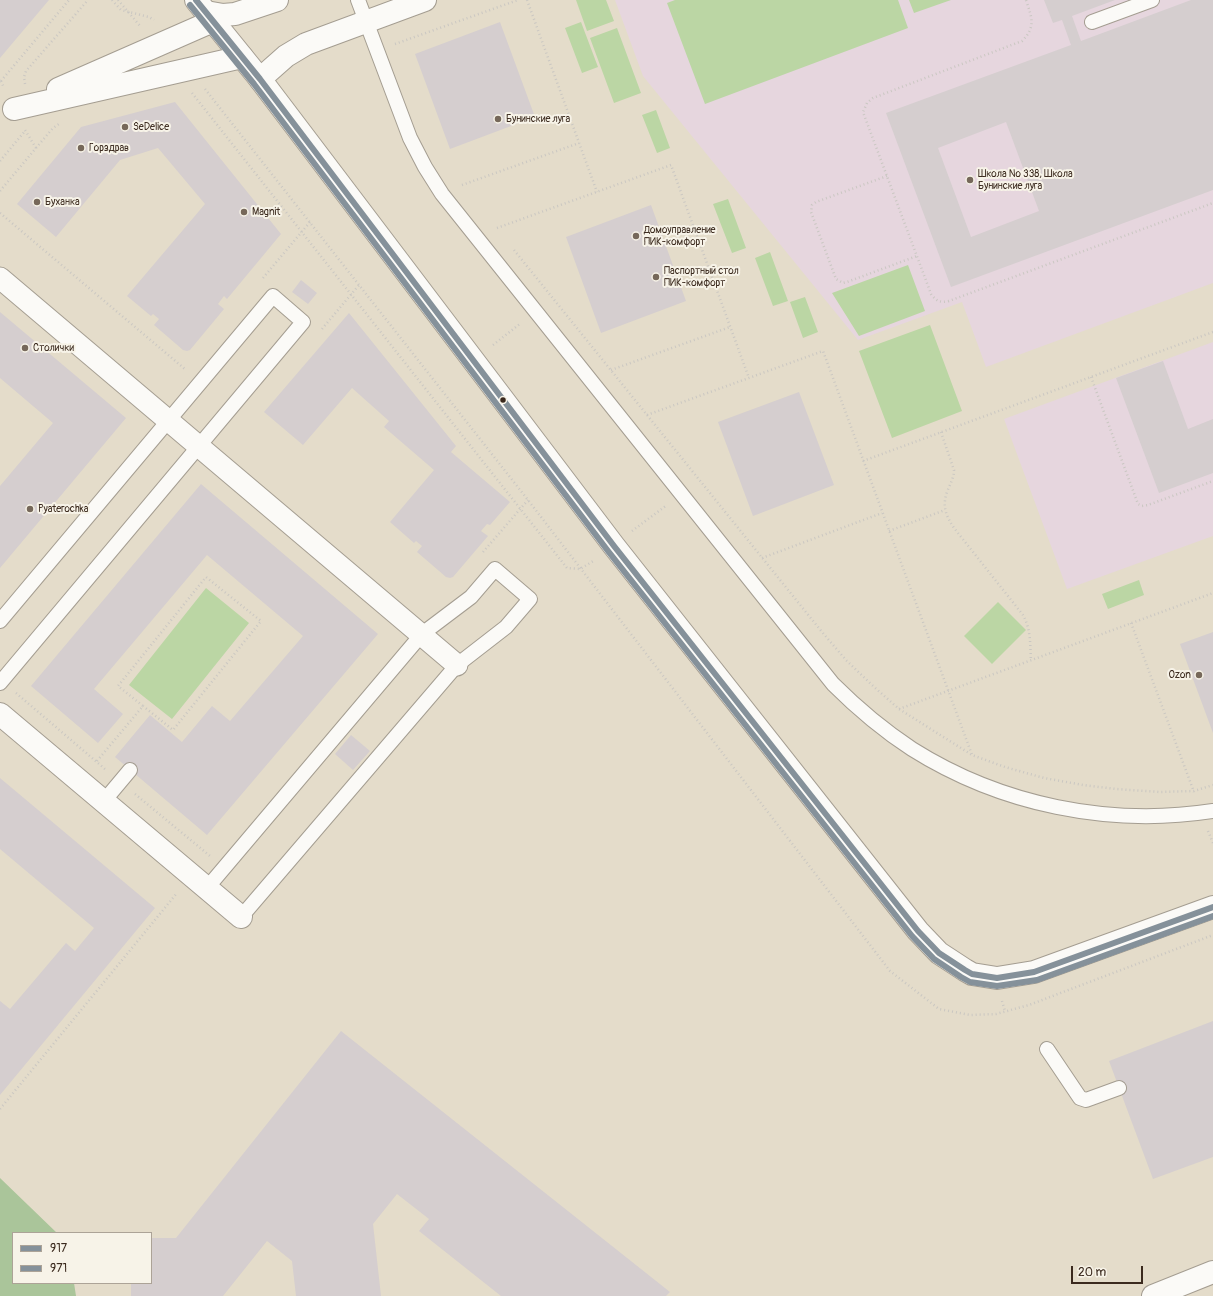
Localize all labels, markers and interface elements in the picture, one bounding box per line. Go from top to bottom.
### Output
place label: Бунинские луга [506,113,570,125]
marker: Бунинские луга [493,114,503,124]
place label: SeDelice [133,121,169,133]
marker: SeDelice [120,122,130,132]
place label: Горздрав [89,142,129,154]
marker: Горздрав [76,143,86,153]
place label: Школа № 338, Школа Бунинские луга [978,168,1073,192]
marker: Школа № 338, Школа Бунинские луга [965,175,975,185]
place label: Буханка [45,196,80,208]
marker: Буханка [32,197,42,207]
place label: Magnit [252,206,280,218]
marker: Magnit [239,207,249,217]
place label: Домоуправление ПИК-комфорт [644,224,716,248]
marker: Домоуправление ПИК-комфорт [631,231,641,241]
place label: Паспортный стол ПИК-комфорт [664,265,739,288]
marker: Паспортный стол ПИК-комфорт [651,272,661,282]
place label: Столички [33,342,74,354]
marker: Столички [20,343,30,353]
unlabelled marker [498,395,508,405]
place label: Pyaterochka [38,503,88,515]
marker: Pyaterochka [25,504,35,514]
place label: Ozon [1169,669,1191,681]
marker: Ozon [1194,670,1204,680]
legend [12,1232,152,1284]
text: 917 [50,1241,67,1256]
scale bar [1073,1258,1145,1284]
text: 971 [50,1261,67,1276]
text: 20 m [1078,1265,1106,1280]

